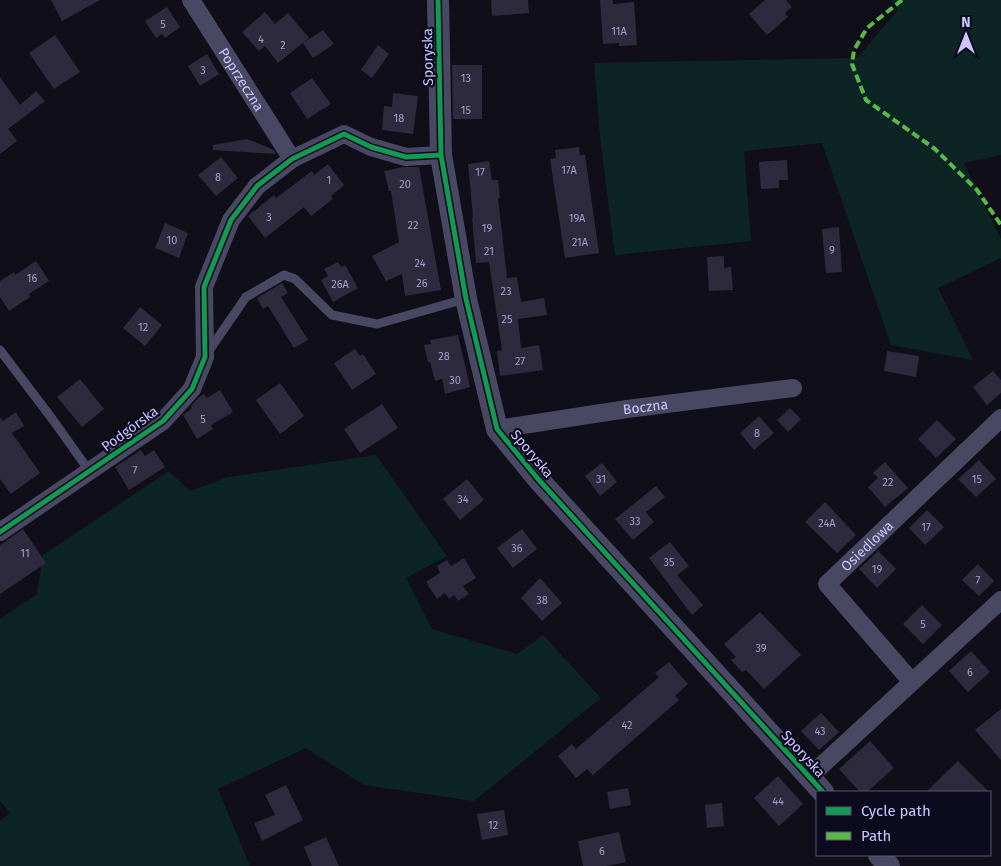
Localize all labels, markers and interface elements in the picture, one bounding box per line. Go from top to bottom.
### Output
north arrow [941,10,991,60]
text: N [961,14,971,31]
house number: 5 [160,18,166,31]
house number: 11A [611,25,628,38]
street label: Sporyska [419,28,437,86]
house number: 4 [258,33,264,46]
house number: 2 [280,39,286,52]
street label: Poprzeczna [215,44,268,114]
house number: 3 [200,64,206,77]
house number: 13 [461,72,471,85]
house number: 15 [461,104,472,117]
house number: 18 [394,112,404,125]
house number: 17A [561,164,578,177]
house number: 17 [475,166,485,179]
house number: 8 [215,171,221,184]
house number: 1 [327,174,331,187]
house number: 20 [399,178,411,191]
house number: 3 [266,211,272,224]
house number: 19A [569,212,586,225]
house number: 22 [408,219,418,232]
house number: 19 [482,222,492,235]
house number: 10 [167,234,177,247]
house number: 21A [572,236,589,249]
house number: 9 [829,244,835,257]
house number: 21 [484,245,494,258]
house number: 24 [415,257,426,270]
house number: 16 [27,272,37,285]
house number: 26 [416,277,428,290]
house number: 26A [331,278,349,291]
house number: 23 [501,285,511,298]
house number: 25 [502,313,513,326]
house number: 12 [138,321,148,334]
house number: 28 [438,350,450,363]
house number: 27 [515,355,525,368]
house number: 30 [449,374,461,387]
street label: Boczna [622,395,669,418]
street label: Podgórska [98,403,162,455]
house number: 5 [200,413,206,426]
street label: Sporyska [507,427,557,481]
house number: 8 [754,427,760,440]
house number: 7 [133,464,138,477]
house number: 31 [596,473,606,486]
house number: 15 [972,473,983,486]
house number: 22 [883,476,893,489]
house number: 34 [457,493,469,506]
house number: 33 [630,515,640,528]
house number: 24A [818,517,836,530]
street label: Osiedlowa [837,517,897,575]
house number: 17 [921,521,931,534]
house number: 36 [511,542,523,555]
house number: 11 [20,547,30,560]
house number: 35 [664,556,675,569]
house number: 19 [872,563,882,576]
house number: 7 [976,574,981,587]
house number: 38 [536,594,548,607]
house number: 5 [920,618,926,631]
house number: 39 [755,642,767,655]
house number: 6 [967,666,973,679]
house number: 42 [621,719,633,732]
house number: 43 [814,725,826,738]
street label: Sporyska [777,727,829,781]
legend [816,791,991,856]
house number: 44 [772,795,784,808]
text: Cycle path [861,802,931,820]
house number: 12 [488,819,498,832]
text: Path [861,827,891,845]
house number: 6 [599,845,605,858]

